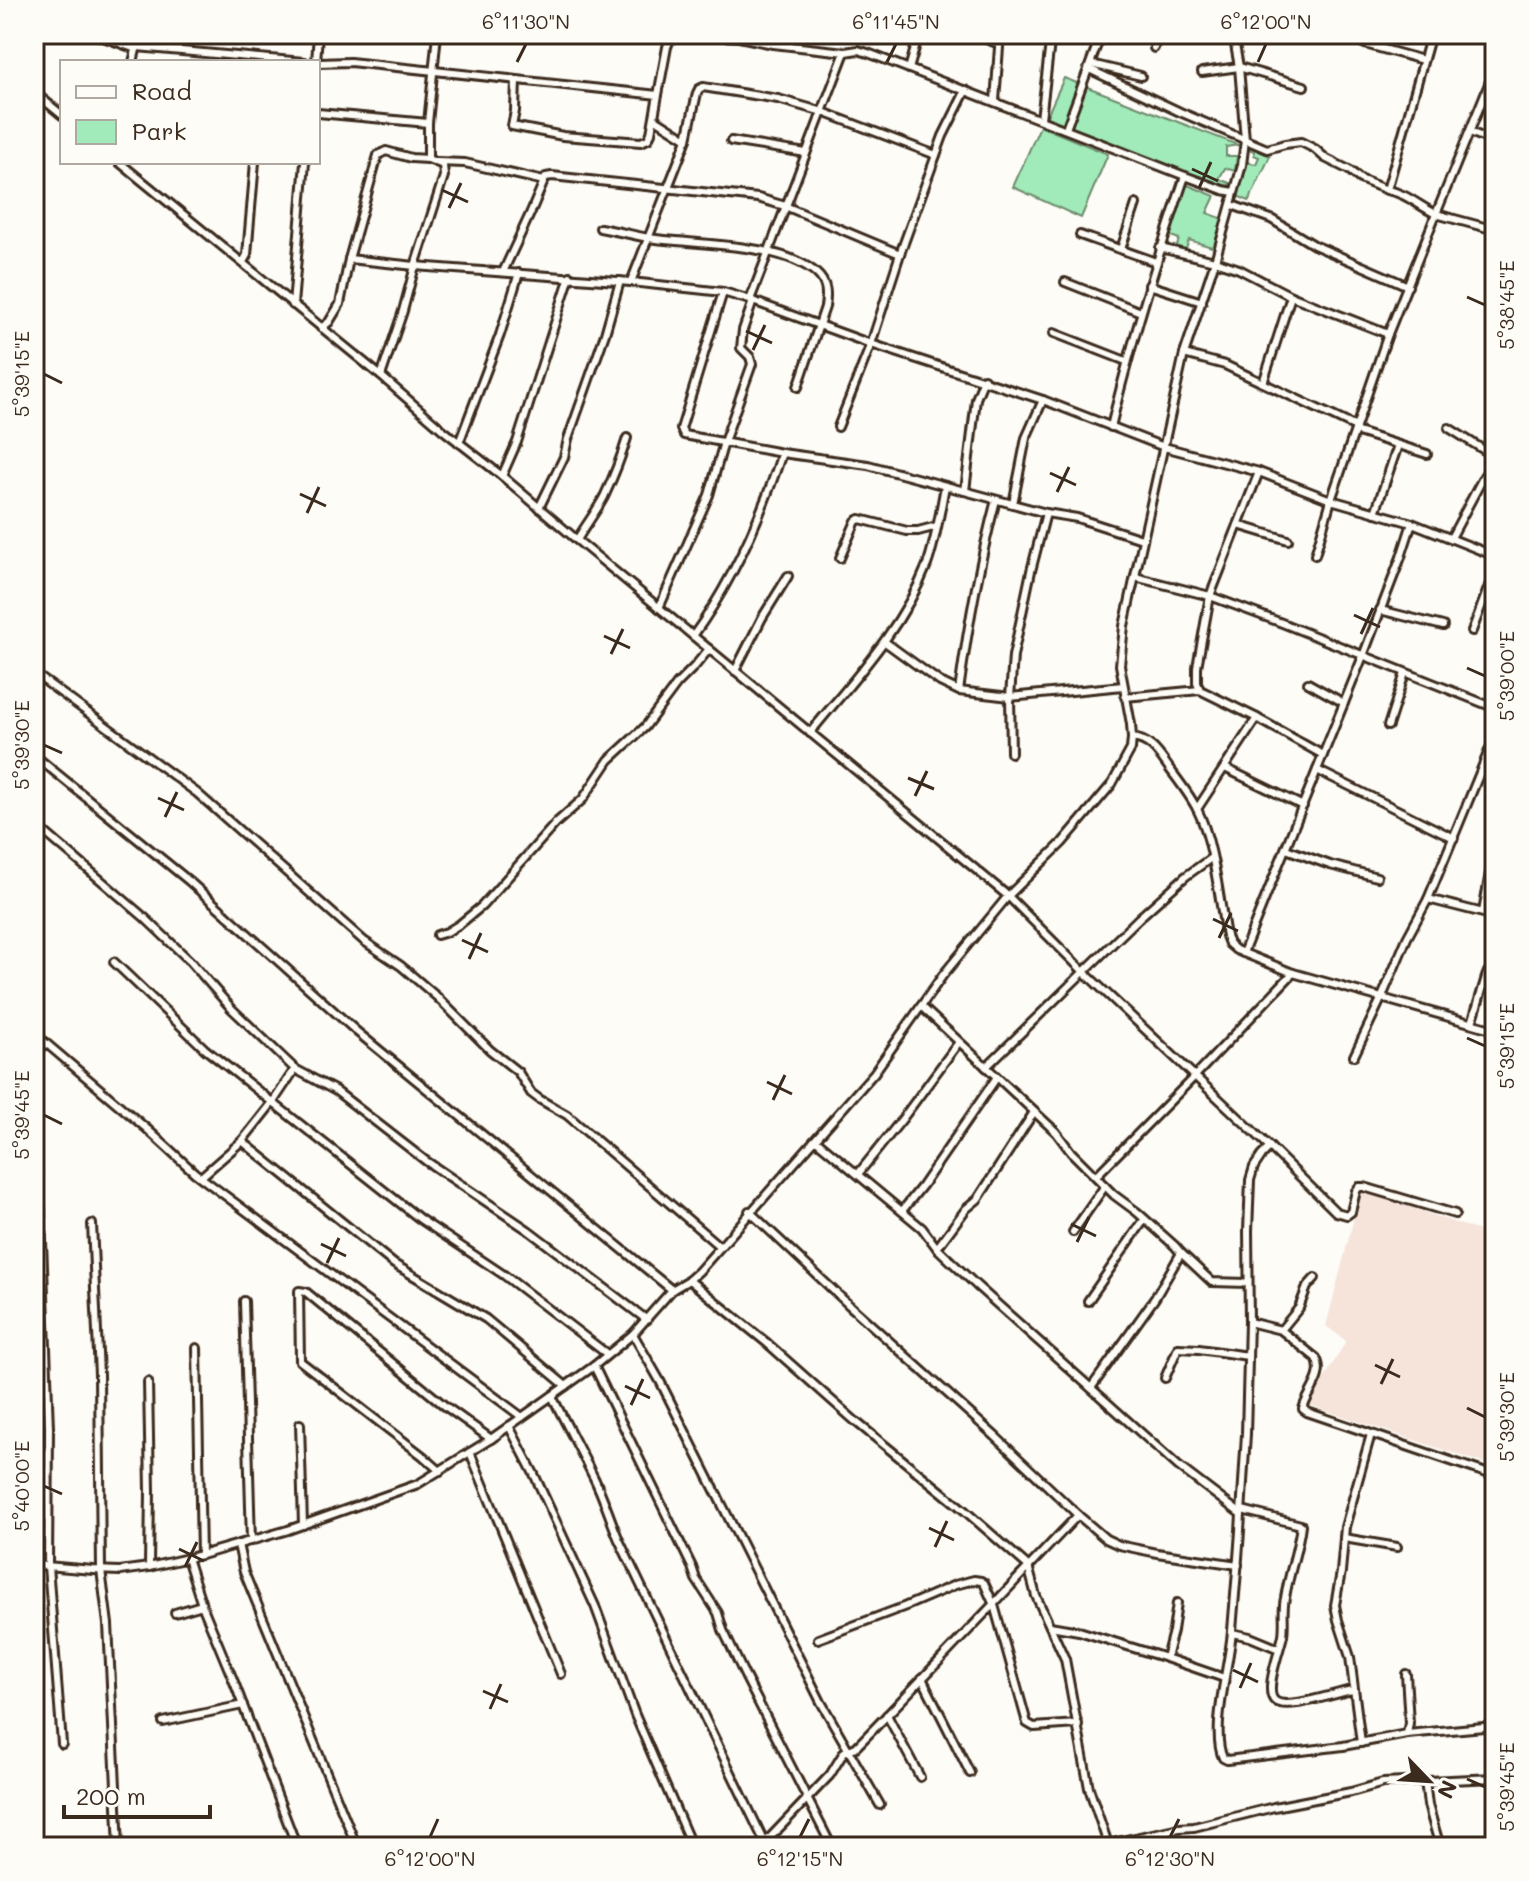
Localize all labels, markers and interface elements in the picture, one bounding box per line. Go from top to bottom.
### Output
text: 6°11'30"N [482,8,570,34]
text: 6°11'45"N [852,8,940,34]
text: 6°12'00"N [1221,8,1311,34]
legend [60,60,320,164]
text: Road [132,75,192,106]
text: Park [132,115,186,146]
text: 5°38'45"E [1493,260,1519,350]
text: 5°39'15"E [8,331,34,417]
text: 5°39'00"E [1493,631,1519,721]
text: 5°39'30"E [8,700,34,790]
text: 5°39'15"E [1493,1003,1519,1089]
text: 5°39'45"E [8,1070,34,1160]
text: 5°39'30"E [1493,1372,1519,1462]
text: 5°40'00"E [8,1440,34,1532]
north arrow [1389,1741,1469,1821]
text: 5°39'45"E [1493,1742,1519,1832]
scale bar [64,1769,210,1819]
text: N [1431,1776,1464,1803]
text: 200 m [76,1780,146,1811]
text: 6°12'00"N [385,1845,475,1871]
text: 6°12'15"N [757,1845,843,1871]
text: 6°12'30"N [1125,1845,1215,1871]

